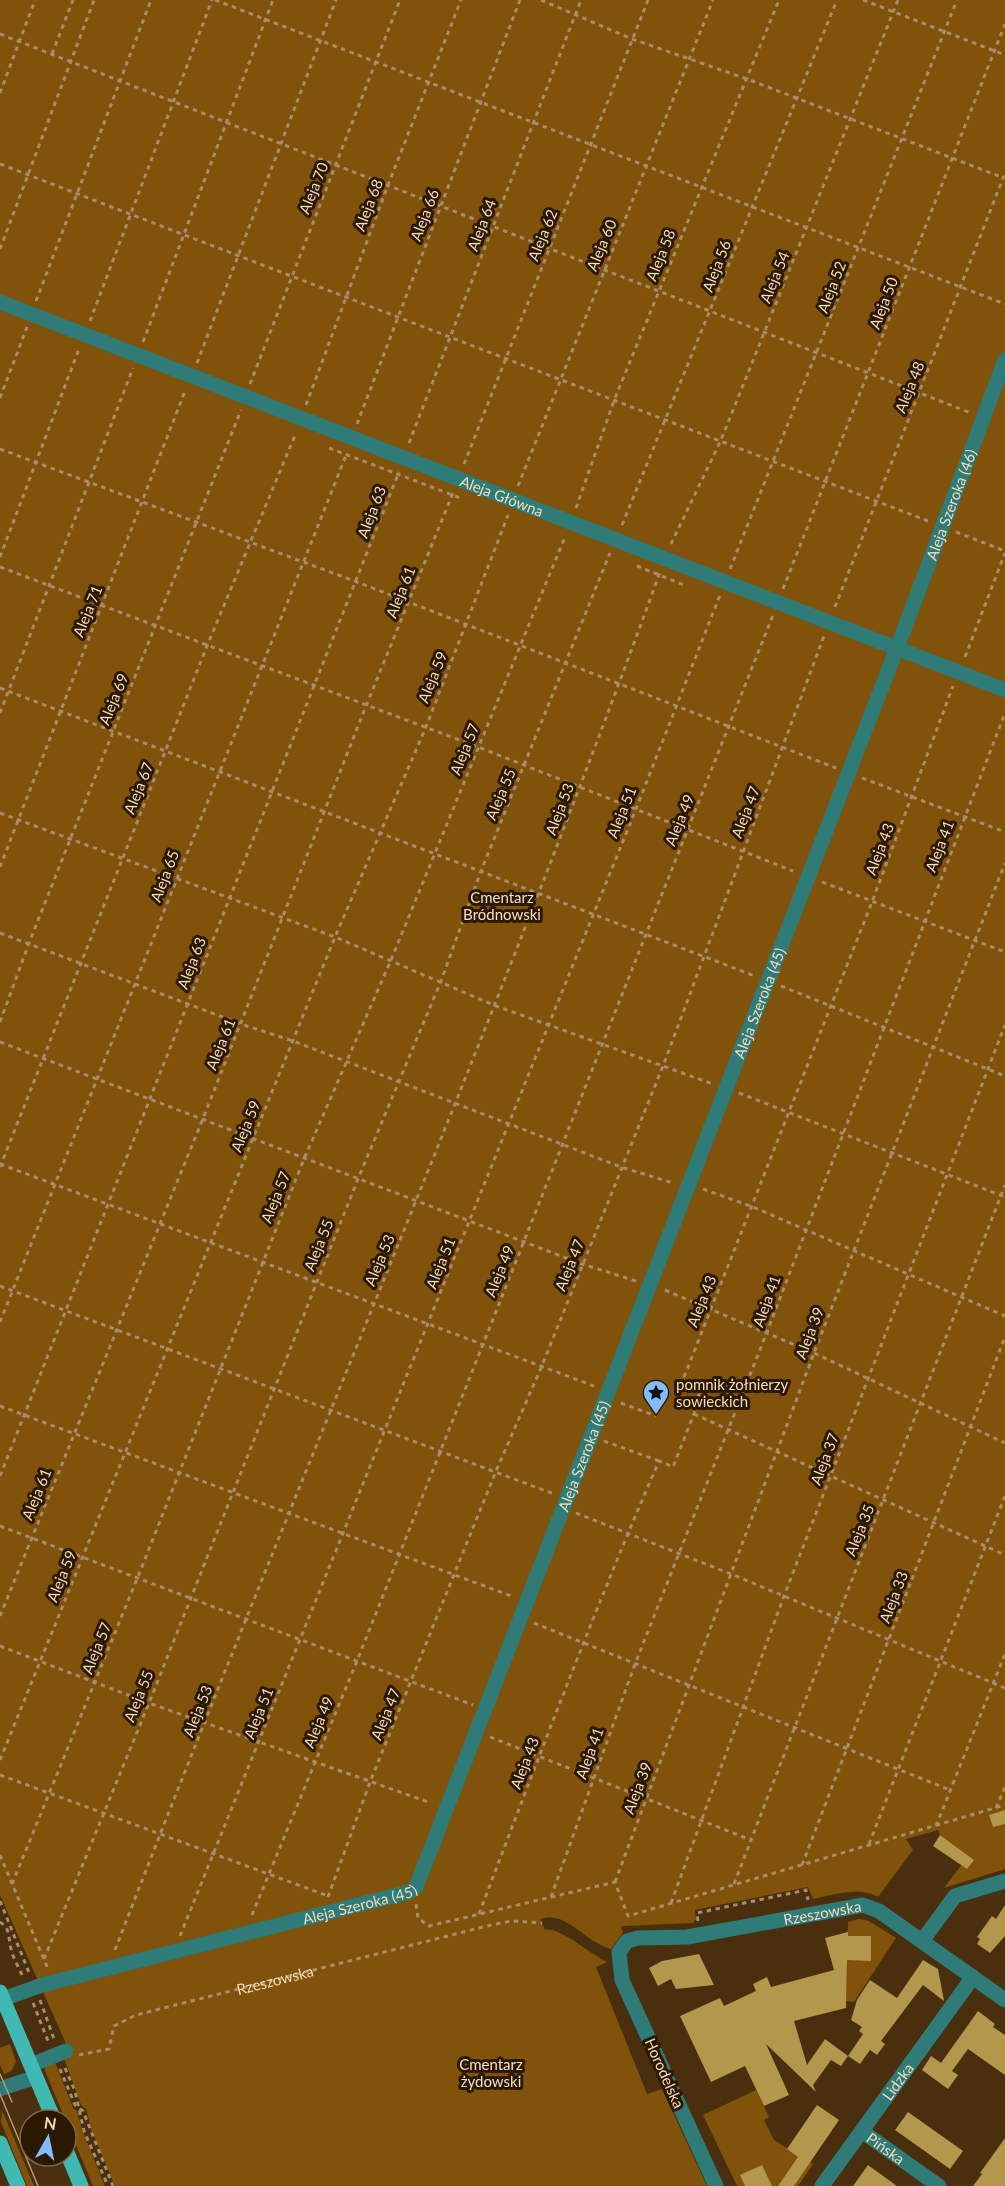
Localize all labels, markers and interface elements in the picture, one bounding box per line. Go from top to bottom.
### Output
street label: Aleja 70 [295,159,332,216]
street label: Aleja 68 [350,177,386,233]
street label: Aleja 66 [406,186,442,243]
street label: Aleja 64 [463,196,499,253]
street label: Aleja 62 [524,207,560,263]
street label: Aleja 60 [582,216,620,273]
street label: Aleja 58 [642,227,678,283]
street label: Aleja 56 [698,237,734,294]
street label: Aleja 54 [756,248,793,305]
street label: Aleja 52 [813,259,849,315]
street label: Aleja 50 [865,274,901,331]
street label: Aleja 48 [891,359,927,415]
street label: Aleja Szeroka (46) [922,447,980,562]
street label: Aleja Główna [458,472,546,520]
street label: Aleja 63 [353,484,389,540]
street label: Aleja 61 [382,564,418,620]
street label: Aleja 71 [69,583,105,639]
street label: Aleja 59 [414,649,450,705]
street label: Aleja 69 [95,671,131,727]
street label: Aleja 57 [446,720,483,777]
street label: Aleja 67 [120,759,157,816]
street label: Aleja 55 [481,766,519,822]
street label: Aleja 53 [541,781,577,837]
street label: Aleja 47 [727,783,763,840]
street label: Aleja 51 [603,784,639,840]
street label: Aleja 49 [661,792,697,848]
street label: Aleja 41 [921,818,957,874]
street label: Aleja 43 [861,821,897,877]
street label: Aleja 65 [146,848,182,904]
park label: Cmentarz Bródnowski [463,888,541,923]
street label: Aleja 63 [173,935,209,991]
street label: Aleja Szeroka (45) [730,945,789,1061]
street label: Aleja 61 [202,1016,238,1072]
street label: Aleja 59 [227,1098,263,1154]
street label: Aleja 57 [257,1168,294,1225]
street label: Aleja 55 [300,1217,336,1273]
street label: Aleja 53 [360,1232,398,1288]
street label: Aleja 51 [422,1235,458,1291]
street label: Aleja 47 [551,1236,588,1293]
street label: Aleja 49 [481,1243,517,1299]
street label: Aleja 43 [683,1273,719,1329]
street label: Aleja 41 [748,1273,784,1329]
street label: Aleja 39 [791,1305,827,1361]
place label: pomnik żołnierzy sowieckich [676,1375,789,1410]
place icon: pomnik żołnierzy sowieckich [641,1378,671,1416]
street label: Aleja Szeroka (45) [554,1398,613,1514]
street label: Aleja 37 [806,1430,842,1487]
street label: Aleja 61 [18,1466,54,1522]
street label: Aleja 35 [841,1502,877,1558]
street label: Aleja 59 [43,1548,79,1604]
street label: Aleja 33 [875,1569,911,1625]
street label: Aleja 57 [78,1619,115,1676]
street label: Aleja 55 [120,1668,156,1724]
street label: Aleja 53 [179,1683,215,1739]
street label: Aleja 51 [240,1685,276,1741]
street label: Aleja 47 [367,1685,404,1742]
street label: Aleja 49 [299,1694,337,1750]
street label: Aleja 41 [571,1725,607,1781]
street label: Aleja 43 [506,1735,542,1791]
street label: Aleja 39 [619,1760,655,1816]
street label: Aleja Szeroka (45) [301,1880,420,1928]
street label: Rzeszowska [782,1897,863,1928]
street label: Rzeszowska [234,1961,315,1998]
street label: Horodelska [642,2035,688,2111]
park label: Cmentarz żydowski [459,2055,523,2090]
street label: Lidzka [878,2059,917,2104]
north arrow [18,2108,78,2168]
text: N [43,2112,58,2133]
street label: Pińska [863,2129,908,2168]

